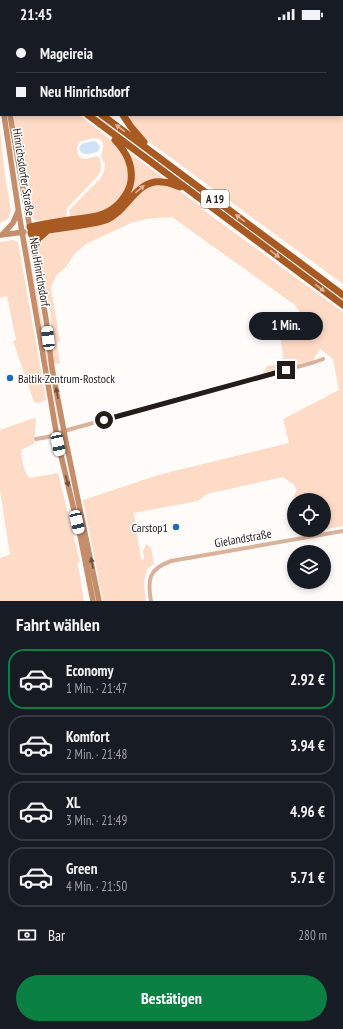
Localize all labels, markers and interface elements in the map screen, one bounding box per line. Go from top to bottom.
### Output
text: 21:45 [20,5,52,24]
text: Mageireia [40,44,93,63]
text: Neu Hinrichsdorf [40,82,129,101]
one-way arrow [114,124,125,132]
street label: Hinrichsdorfer Straße [10,127,38,217]
one-way arrow [135,185,146,194]
road number: A 19 [201,190,229,208]
one-way arrow [235,214,245,222]
street label: Neu Hinrichsdorf [27,236,54,309]
one-way arrow [269,250,280,259]
one-way arrow [315,284,326,292]
callout: 1 Min. [249,312,323,340]
text: 1 Min. [271,317,301,334]
car [41,325,55,351]
route end [277,361,295,379]
place label: Baltik-Zentrum-Rostock [18,371,115,386]
marker: Baltik-Zentrum-Rostock [5,373,15,383]
one-way arrow [54,387,60,399]
route start [95,411,113,429]
car [50,431,66,457]
one-way arrow [64,475,70,487]
map controls [287,493,331,589]
button: locate [287,493,331,537]
car [68,509,86,535]
place label: Carstop1 [132,520,168,535]
marker: Carstop1 [171,522,181,532]
street label: Gielandstraße [213,526,273,550]
button: layers [287,545,331,589]
one-way arrow [88,557,94,569]
text: Fahrt wählen [16,613,100,636]
icon: car [18,661,54,697]
text: Economy [66,661,114,680]
text: 2.92 € [290,670,325,689]
text: 1 Min. · 21:47 [66,680,127,697]
icon: car [18,727,54,763]
text: Komfort [66,727,110,746]
text: 3.94 € [290,736,325,755]
text: 2 Min. · 21:48 [66,746,127,763]
icon: car [18,793,54,829]
text: XL [66,793,80,812]
text: 4.96 € [290,802,325,821]
text: 3 Min. · 21:49 [66,812,127,829]
icon: car [18,859,54,895]
text: Green [66,859,98,878]
text: 5.71 € [290,868,325,887]
text: 4 Min. · 21:50 [66,878,127,895]
icon: cash [16,924,38,946]
text: Bar [48,926,65,945]
text: 280 m [298,927,327,944]
button: Bestätigen [16,975,327,1021]

